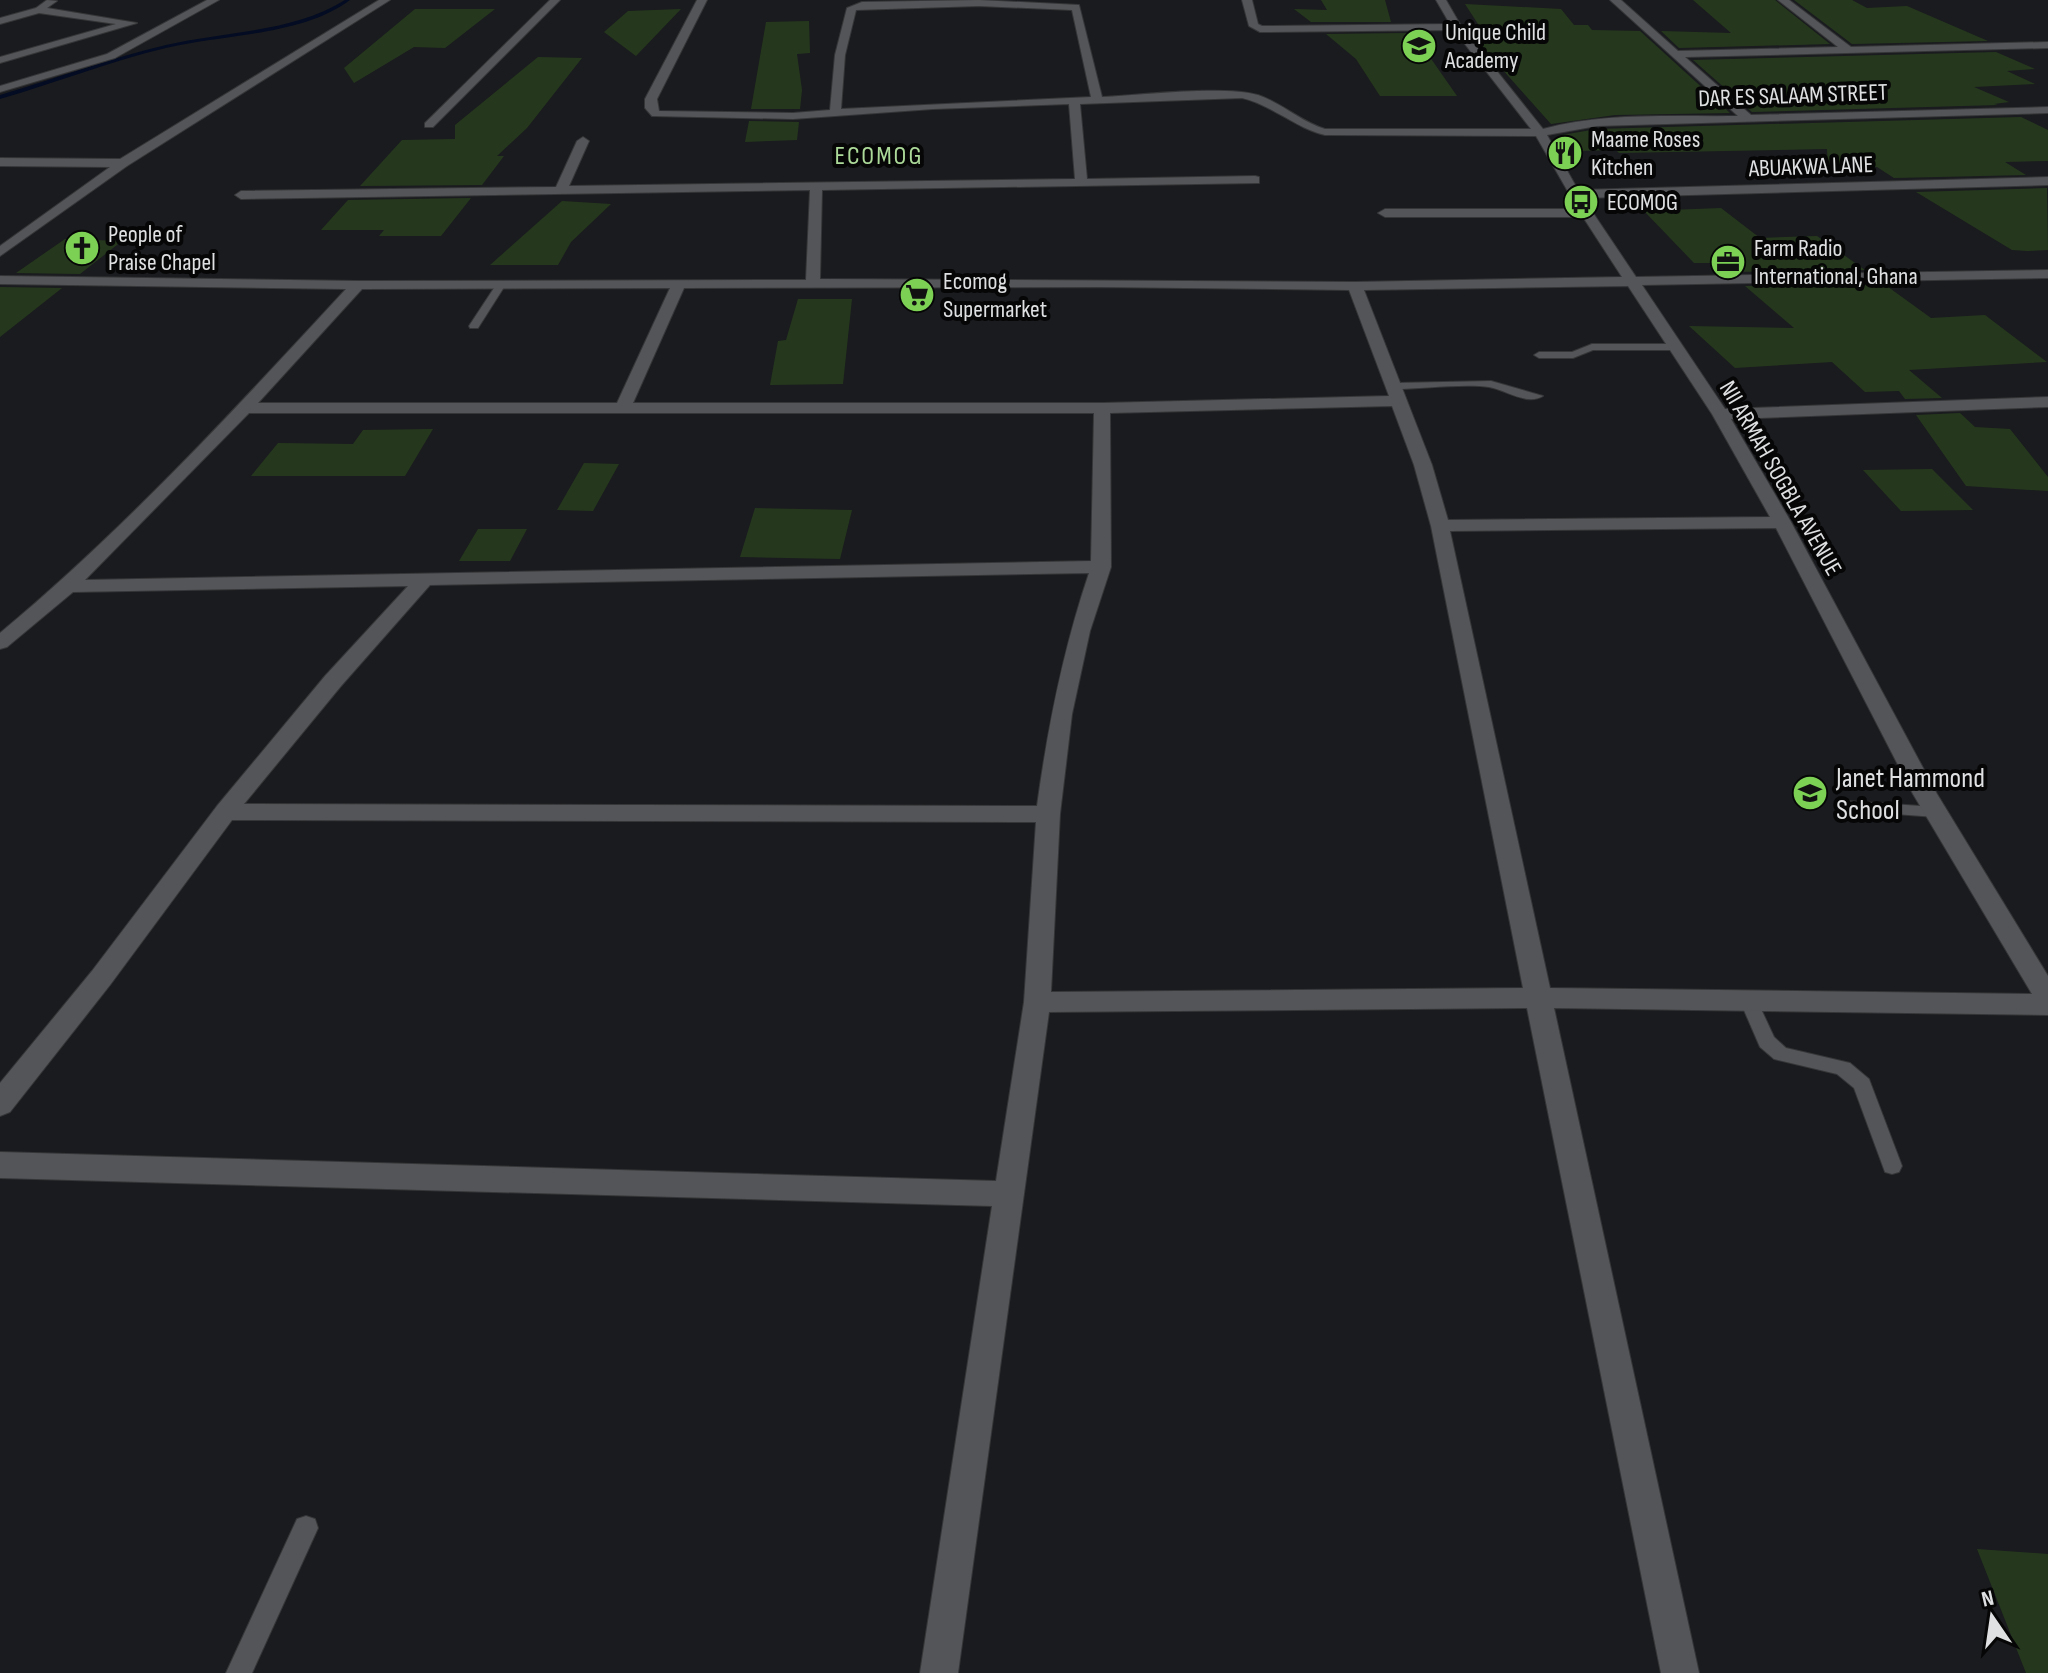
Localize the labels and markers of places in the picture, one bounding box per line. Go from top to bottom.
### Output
place label: Unique Child Academy [1444,18,1546,75]
school or university icon: Unique Child Academy [1400,27,1438,65]
place label: Maame Roses Kitchen [1591,125,1700,182]
restaurant icon: Maame Roses Kitchen [1546,134,1584,172]
bus stop icon: ECOMOG [1562,183,1600,221]
place label: ECOMOG [1607,188,1678,217]
place label: People of Praise Chapel [108,220,216,277]
church icon: People of Praise Chapel [63,229,101,267]
place label: Farm Radio International, Ghana [1754,234,1918,291]
office icon: Farm Radio International, Ghana [1709,243,1747,281]
place label: Ecomog Supermarket [943,267,1047,324]
supermarket icon: Ecomog Supermarket [898,276,936,314]
place label: Janet Hammond School [1835,762,1985,827]
school or university icon: Janet Hammond School [1791,774,1829,812]

